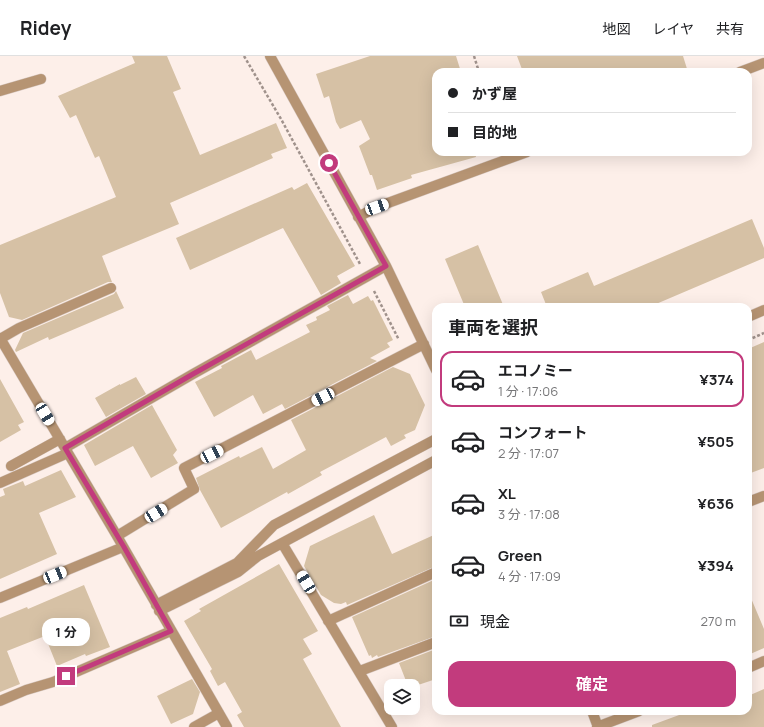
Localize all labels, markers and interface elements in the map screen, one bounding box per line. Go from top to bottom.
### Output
text: Ridey [20,15,71,41]
text: 地図 [602,19,630,38]
text: レイヤ [652,19,694,38]
text: 共有 [716,19,744,38]
text: かず屋 [472,83,517,104]
text: 目的地 [472,122,517,143]
route start [320,154,338,172]
car [364,197,390,217]
text: 車両を選択 [448,315,538,339]
text: エコノミー [498,360,573,381]
icon: car [450,361,486,397]
text: ¥374 [700,369,734,390]
text: 1 分 · 17:06 [498,382,558,400]
car [310,386,336,408]
car [34,401,56,427]
text: コンフォート [498,422,588,443]
icon: car [450,423,486,459]
text: ¥505 [697,431,734,452]
car [199,443,225,465]
text: 2 分 · 17:07 [498,444,559,462]
text: XL [498,483,516,504]
icon: car [450,485,486,521]
text: ¥636 [697,493,734,514]
car [143,502,169,524]
text: 3 分 · 17:08 [498,505,560,523]
text: Green [498,545,542,566]
icon: car [450,547,486,583]
text: ¥394 [698,555,734,576]
car [42,565,68,585]
text: 4 分 · 17:09 [498,567,561,585]
car [295,569,317,595]
icon: cash [448,610,470,632]
text: 現金 [480,611,510,632]
text: 270 m [701,612,736,630]
callout: 1 分 [42,618,90,646]
text: 1 分 [55,623,77,641]
button: 確定 [448,661,736,707]
route end [57,667,75,685]
map controls [384,679,420,715]
button: layers [384,679,420,715]

